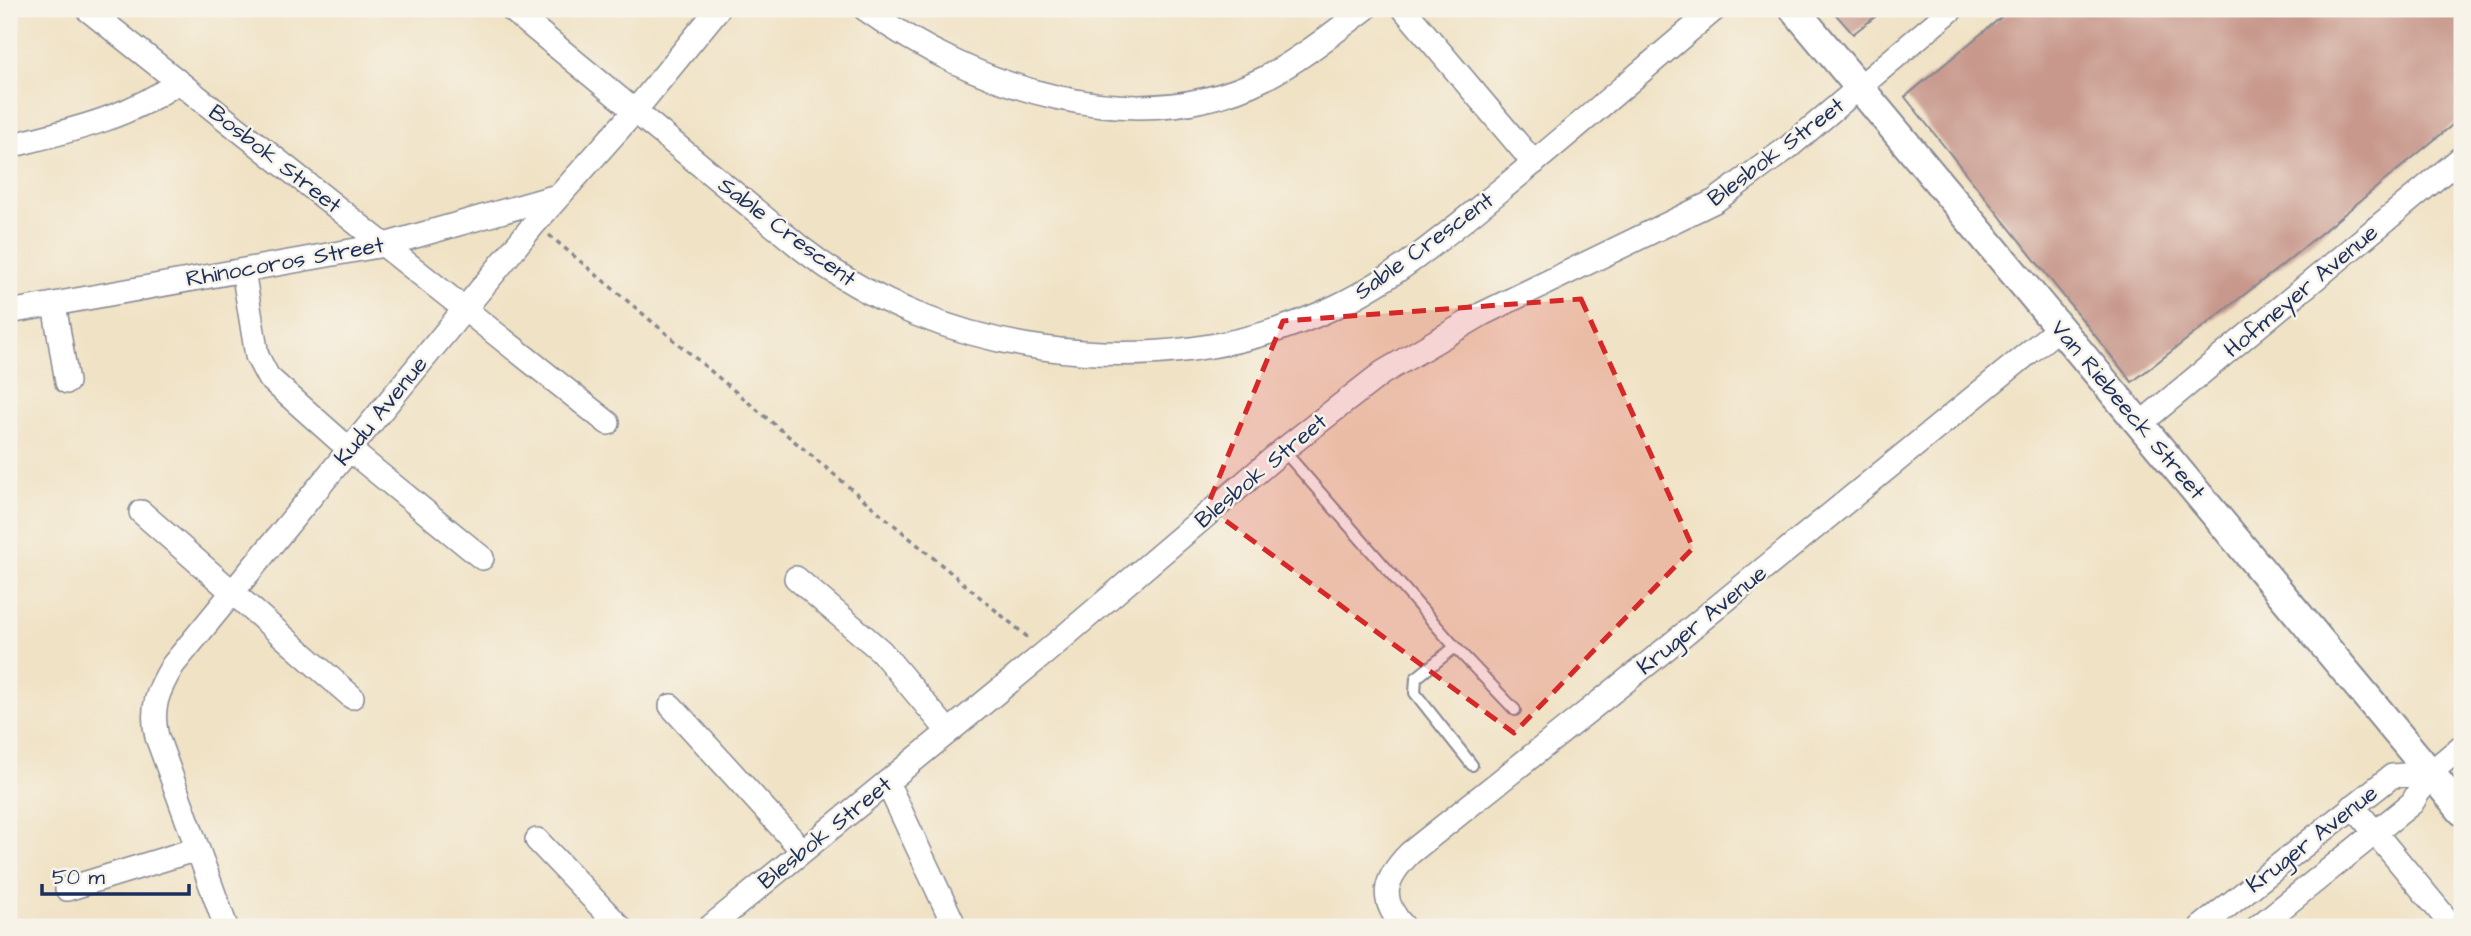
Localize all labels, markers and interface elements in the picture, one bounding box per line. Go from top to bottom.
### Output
street label: Blesbok Street [1701,89,1852,214]
street label: Bosbok Street [202,97,349,222]
street label: Sable Crescent [711,169,863,295]
street label: Sable Crescent [1348,184,1501,308]
street label: Hofmeyer Avenue [2217,217,2386,366]
street label: Rhinocoros Street [183,229,387,295]
street label: Van Riebeeck Street [2043,313,2213,507]
street label: Kudu Avenue [327,349,435,473]
street label: Blesbok Street [1188,406,1335,536]
street label: Kruger Avenue [1630,557,1775,683]
street label: Blesbok Street [751,768,899,897]
street label: Kruger Avenue [2239,777,2385,901]
scale bar [42,852,189,896]
text: 50 m [52,863,106,892]

